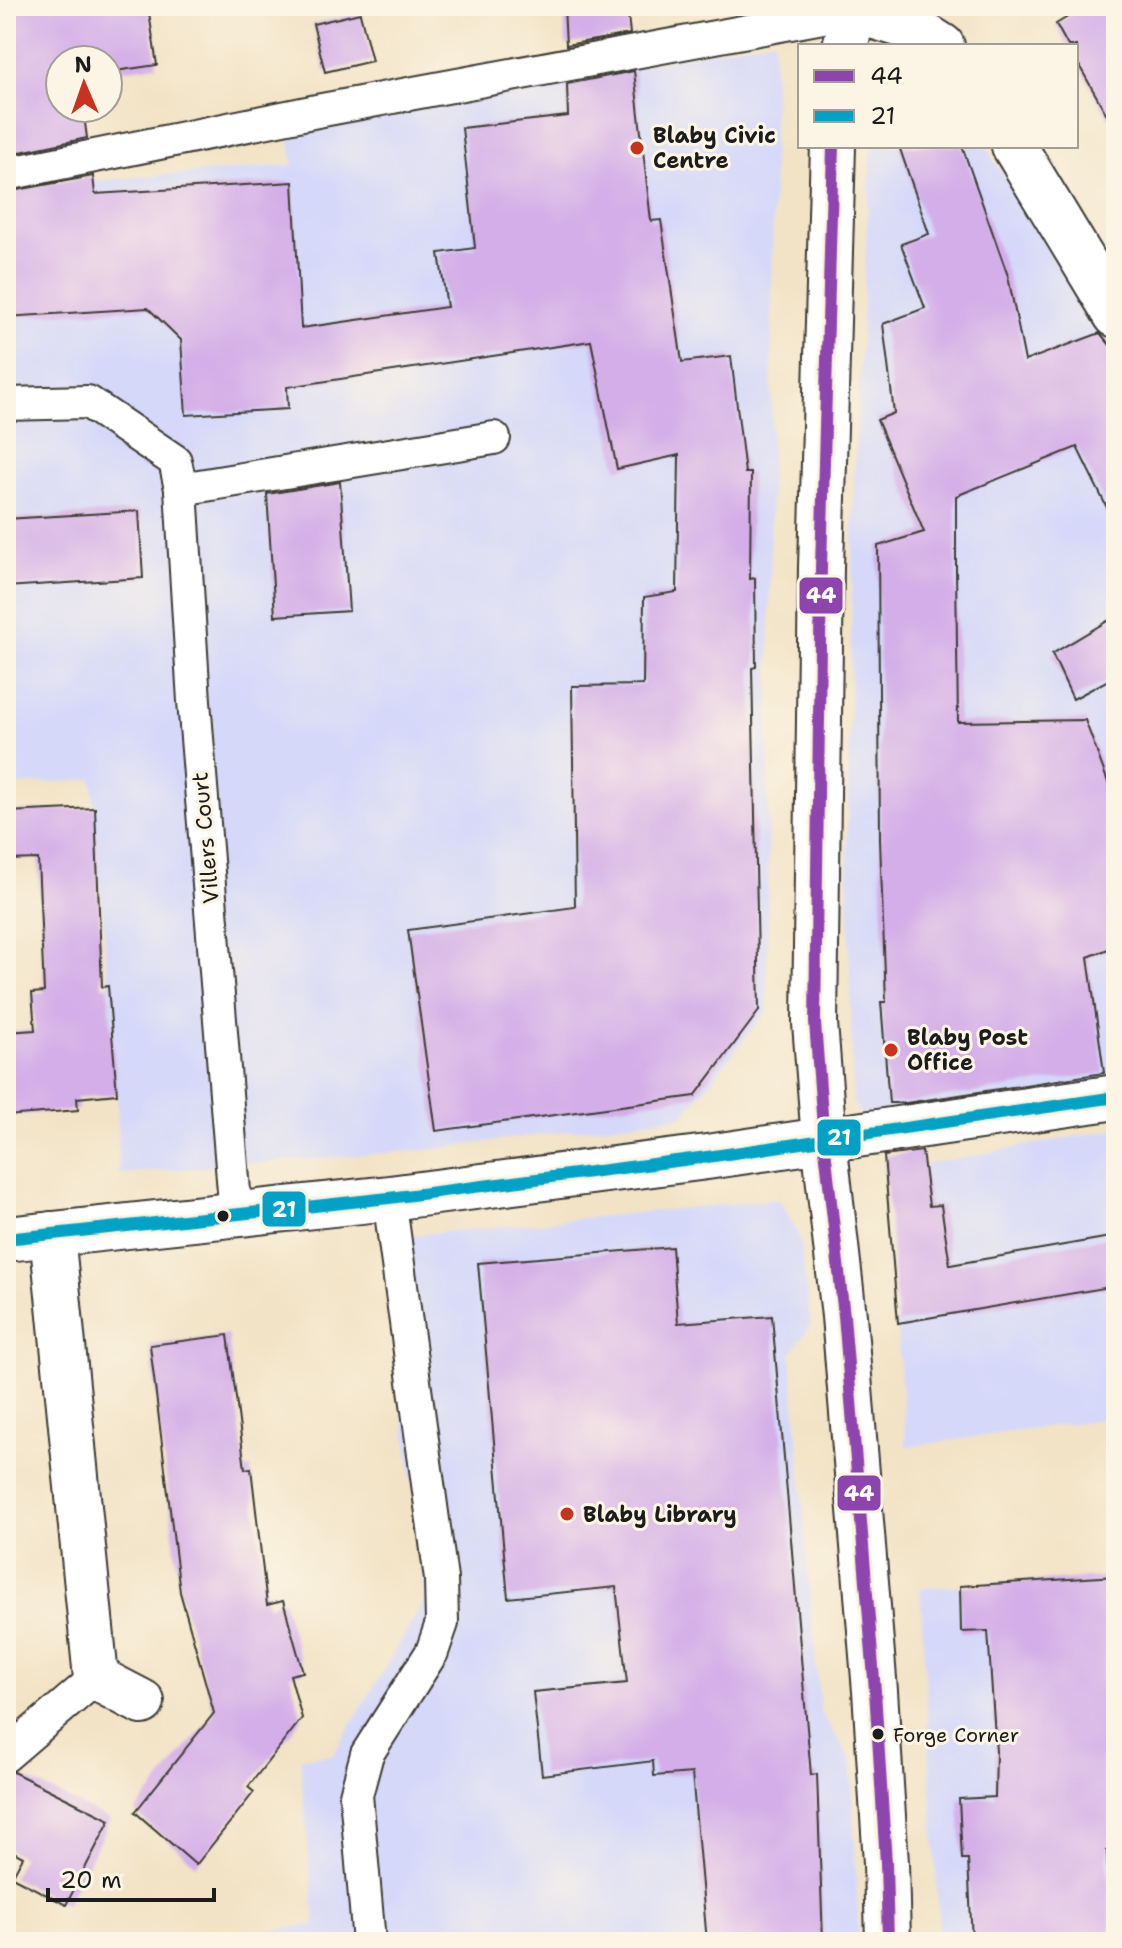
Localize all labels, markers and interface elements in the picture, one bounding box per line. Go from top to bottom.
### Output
north arrow [44,44,124,124]
legend [798,44,1078,148]
text: N [74,50,93,79]
text: 44 [870,60,903,92]
text: 21 [870,100,896,132]
place label: Blaby Civic Centre [653,121,776,175]
marker: Blaby Civic Centre [628,139,646,157]
line badge: 44 [798,576,844,615]
text: 44 [806,581,837,610]
street label: Villers Court [185,771,226,905]
place label: Blaby Post Office [907,1023,1028,1077]
marker: Blaby Post Office [882,1041,900,1059]
line badge: 21 [816,1118,862,1157]
text: 21 [827,1123,851,1152]
line badge: 21 [261,1190,307,1228]
text: 21 [272,1195,296,1224]
unlabelled marker [215,1208,231,1224]
line badge: 44 [836,1474,882,1512]
text: 44 [844,1479,875,1508]
place label: Blaby Library [583,1500,737,1529]
marker: Blaby Library [558,1505,576,1523]
place label: Forge Corner [893,1722,1019,1748]
marker: Forge Corner [870,1726,886,1742]
scale bar [48,1852,214,1902]
text: 20 m [60,1864,122,1896]

